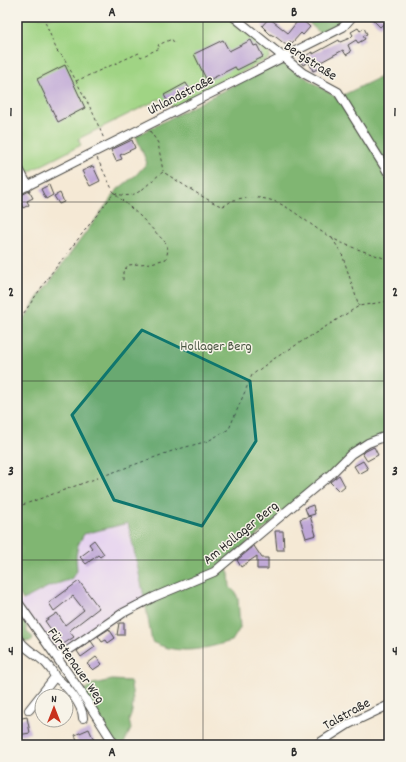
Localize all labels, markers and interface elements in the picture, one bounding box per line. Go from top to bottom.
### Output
text: A [108,4,116,23]
text: B [291,4,297,23]
street label: Bergstraße [279,37,340,86]
street label: Uhlandstraße [144,71,217,121]
text: 1 [10,104,13,123]
text: 1 [394,104,397,123]
text: 2 [8,284,14,303]
text: 2 [392,284,398,303]
park label: Hollager Berg [180,337,252,357]
text: 3 [8,463,14,482]
text: 3 [392,463,398,482]
street label: Am Hollager Berg [199,497,283,570]
street label: Fürstenauer Weg [42,624,109,708]
text: 4 [8,643,14,662]
text: 4 [392,643,398,662]
north arrow [34,688,74,728]
text: N [51,692,57,708]
street label: Talstraße [320,694,374,736]
text: A [108,744,116,762]
text: B [291,744,297,762]

